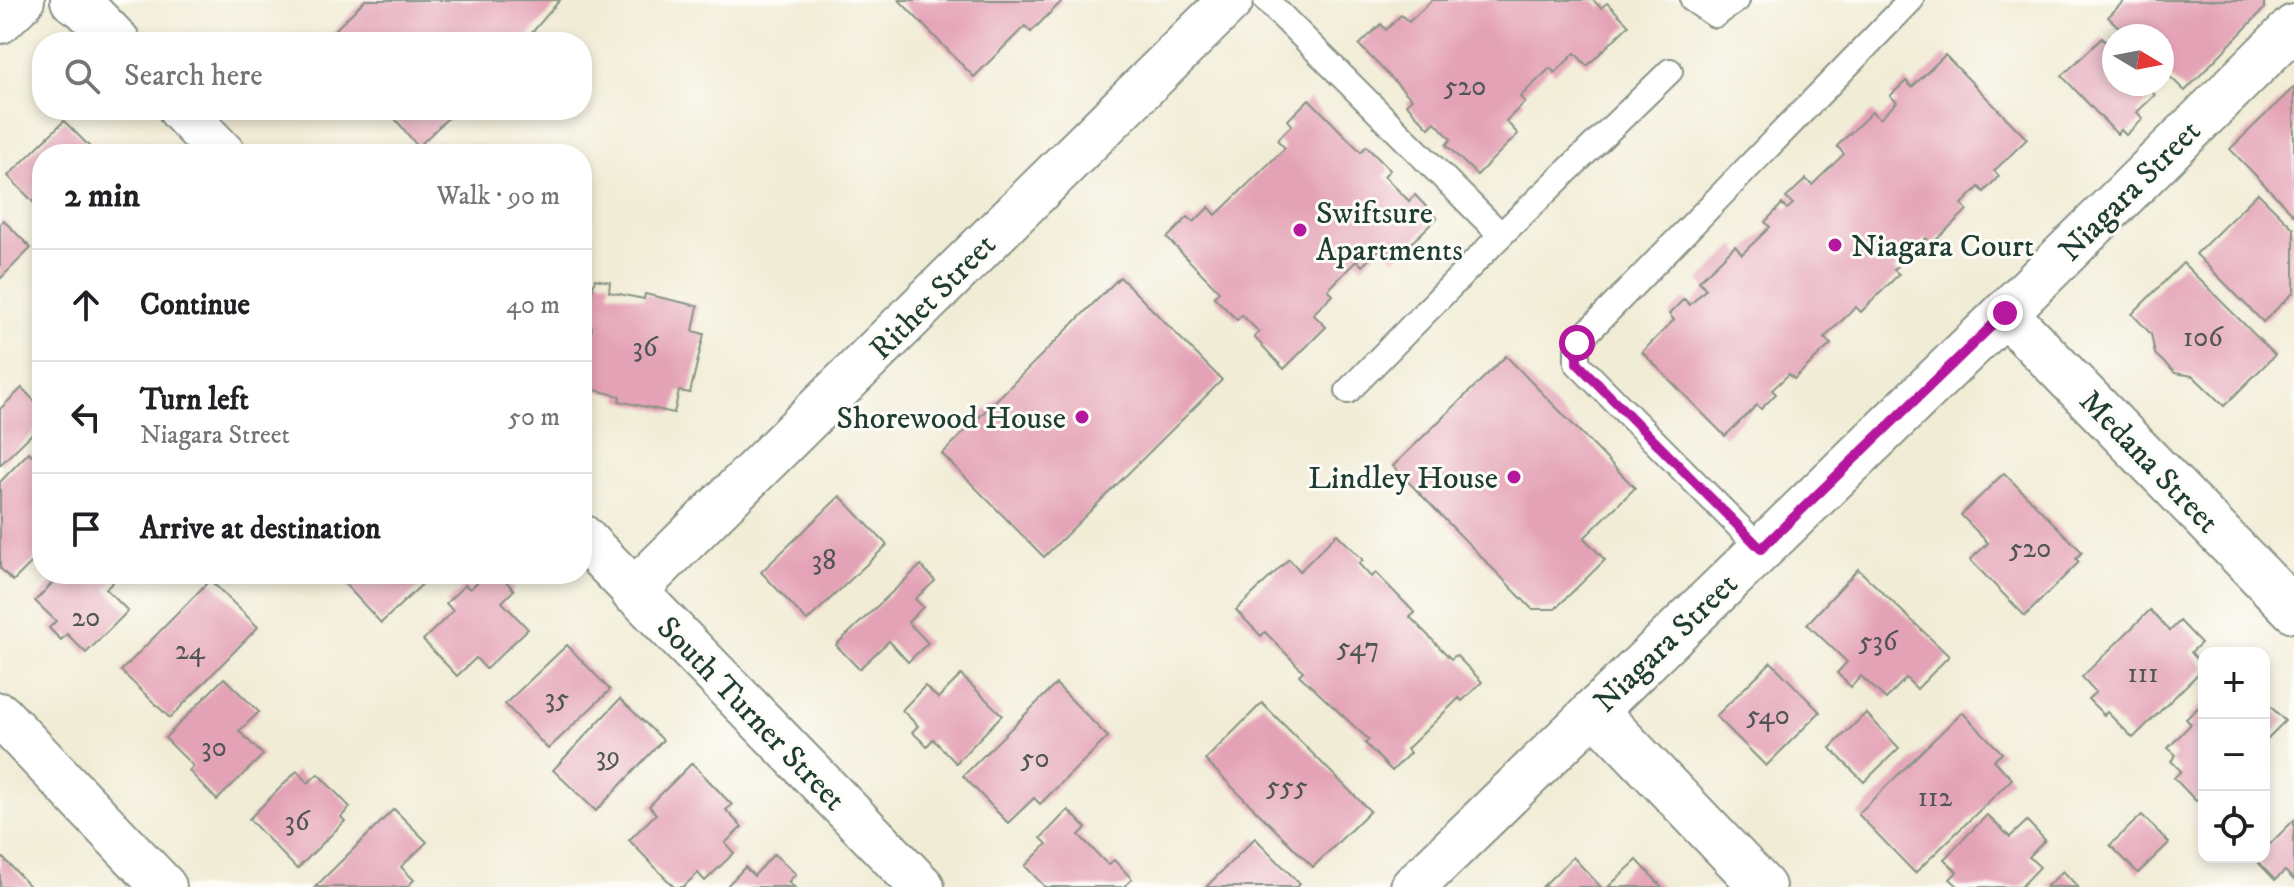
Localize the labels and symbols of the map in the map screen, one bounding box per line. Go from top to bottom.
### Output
north arrow [2102,24,2174,96]
house number: 520 [1444,69,1486,104]
street label: Niagara Street [2051,112,2210,271]
place label: Swiftsure Apartments [1316,194,1463,271]
marker: Swiftsure Apartments [1291,221,1309,239]
street label: Rithet Street [862,226,1005,369]
place label: Niagara Court [1851,227,2034,267]
marker: Niagara Court [1826,236,1844,254]
route end [1987,295,2023,331]
house number: 106 [2183,320,2224,355]
route start [1559,325,1595,361]
house number: 36 [632,330,659,365]
street label: Medana Street [2070,382,2227,543]
place label: Shorewood House [836,399,1066,439]
marker: Shorewood House [1073,408,1091,426]
place label: Lindley House [1308,459,1498,499]
marker: Lindley House [1505,468,1523,486]
house number: 520 [2009,531,2051,566]
house number: 38 [812,543,836,578]
street label: Niagara Street [1586,565,1747,722]
house number: 20 [72,600,100,635]
street label: South Turner Street [648,609,854,820]
house number: 536 [1859,624,1899,659]
house number: 547 [1337,630,1379,665]
house number: 24 [175,633,206,668]
house number: 111 [2128,656,2158,691]
house number: 35 [545,681,569,716]
house number: 540 [1746,698,1790,733]
house number: 30 [201,730,227,765]
house number: 39 [596,739,620,774]
house number: 50 [1021,741,1049,776]
house number: 555 [1266,769,1308,804]
house number: 112 [1918,780,1952,815]
house number: 36 [284,804,311,839]

